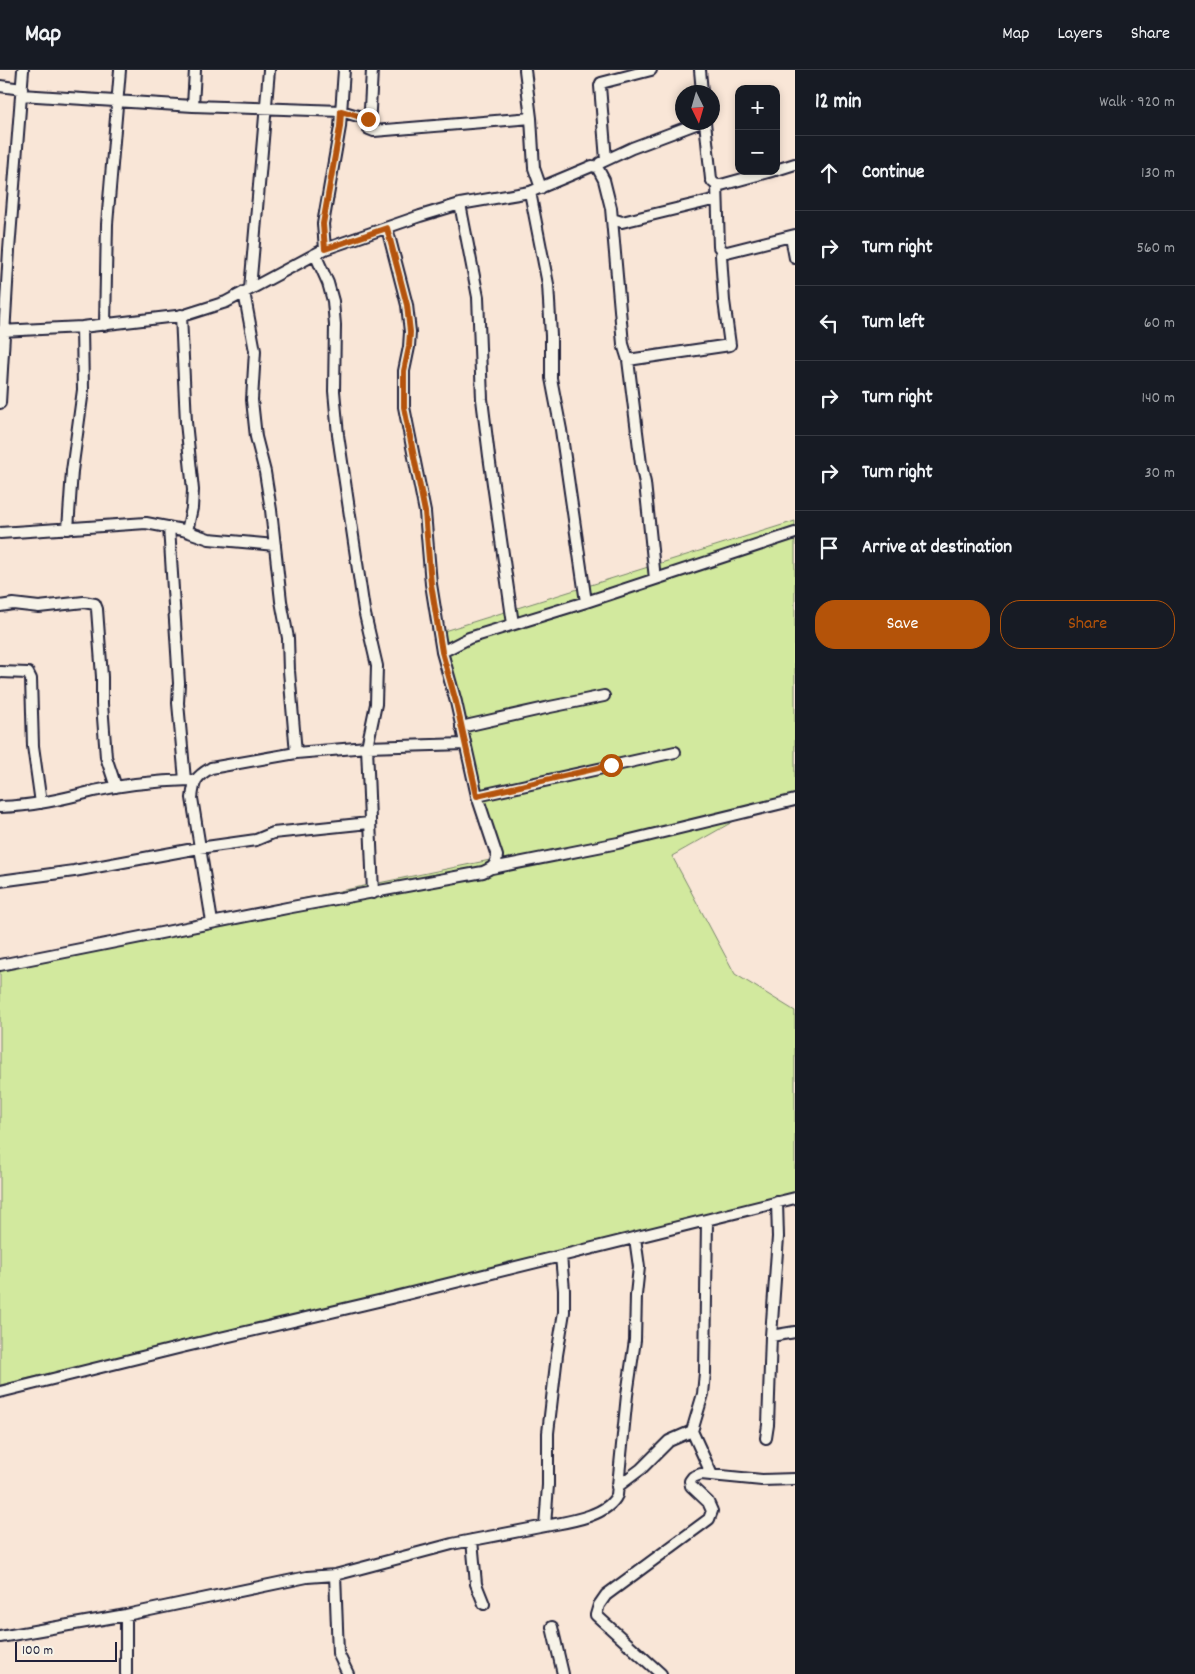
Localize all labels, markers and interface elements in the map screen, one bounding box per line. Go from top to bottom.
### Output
text: Map [25,18,61,52]
text: Map [1002,22,1029,47]
text: Layers [1057,22,1103,47]
text: Share [1131,22,1170,47]
north arrow [675,85,720,130]
map controls [735,85,780,175]
button: + [735,85,780,130]
text: 12 min [815,88,862,118]
text: Walk · 920 m [1099,91,1175,114]
route end [357,108,380,131]
button: − [735,130,780,175]
icon: ahead [815,159,843,187]
text: Continue [862,160,924,187]
text: 130 m [1141,162,1175,185]
icon: right [815,234,843,262]
text: Turn right [862,235,933,262]
text: 560 m [1136,237,1175,260]
icon: left [815,309,843,337]
text: Turn left [862,310,925,337]
text: 60 m [1144,312,1175,335]
icon: right [815,384,843,412]
text: Turn right [862,385,933,412]
text: 140 m [1141,387,1175,410]
icon: right [815,459,843,487]
text: Turn right [862,460,933,487]
text: 30 m [1145,462,1175,485]
icon: arrive [815,534,843,562]
text: Arrive at destination [862,535,1012,562]
button: Save [815,600,990,649]
button: Share [1000,600,1175,649]
route start [600,754,623,777]
scale bar [15,1639,118,1662]
text: 100 m [22,1641,53,1661]

